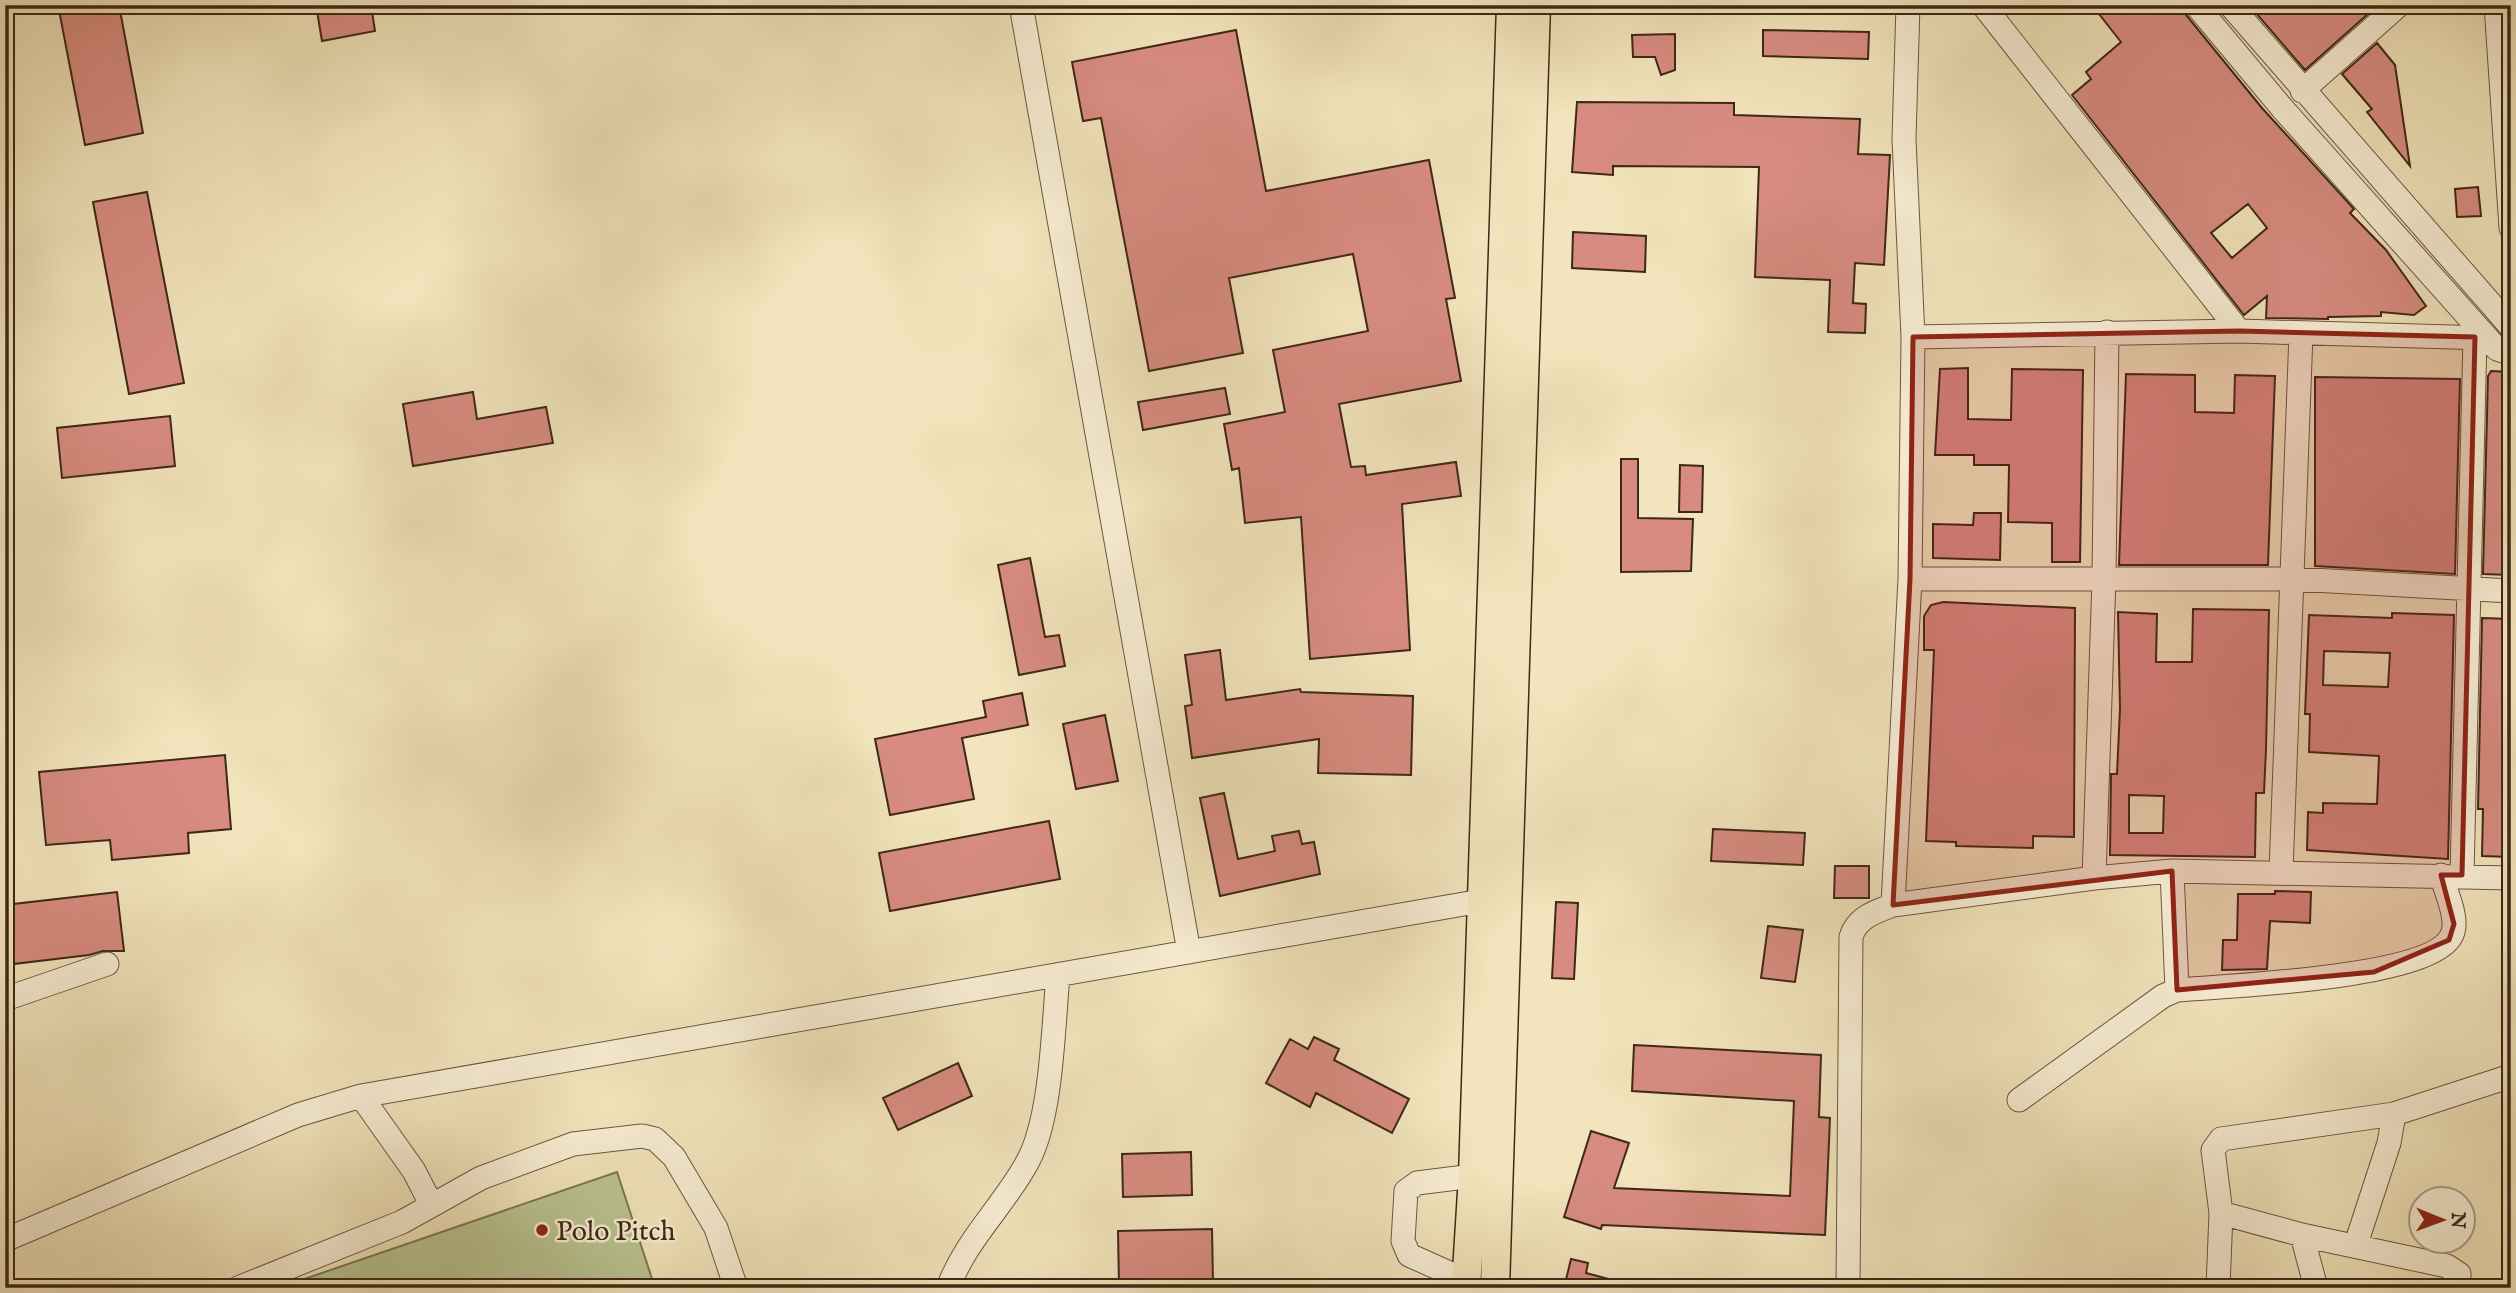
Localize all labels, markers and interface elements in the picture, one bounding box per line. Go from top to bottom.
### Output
north arrow [2408,1184,2478,1254]
text: N [2445,1211,2469,1229]
place label: Polo Pitch [556,1215,676,1250]
marker: Polo Pitch [534,1222,550,1238]

